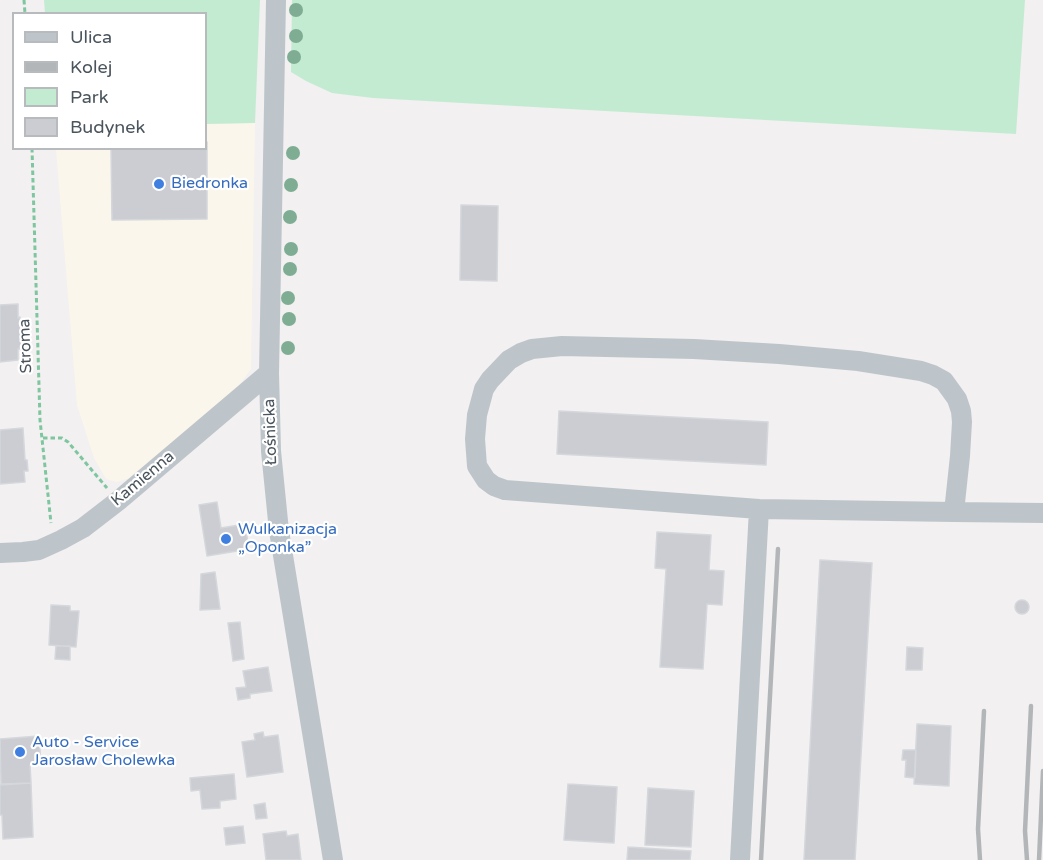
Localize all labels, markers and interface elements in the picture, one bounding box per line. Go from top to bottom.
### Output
legend [12,12,207,150]
text: Ulica [70,26,112,48]
text: Kolej [70,56,112,78]
text: Park [70,86,108,108]
text: Budynek [70,116,145,138]
place label: Biedronka [171,174,248,194]
marker: Biedronka [152,177,166,191]
street label: Stroma [15,318,37,374]
street label: Łośnicka [260,398,282,466]
street label: Kamienna [108,447,178,511]
place label: Wulkanizacja „Oponka” [238,520,337,558]
marker: Wulkanizacja „Oponka” [219,532,233,546]
place label: Auto - Service Jarosław Cholewka [32,733,175,771]
marker: Auto - Service Jarosław Cholewka [13,745,27,759]

